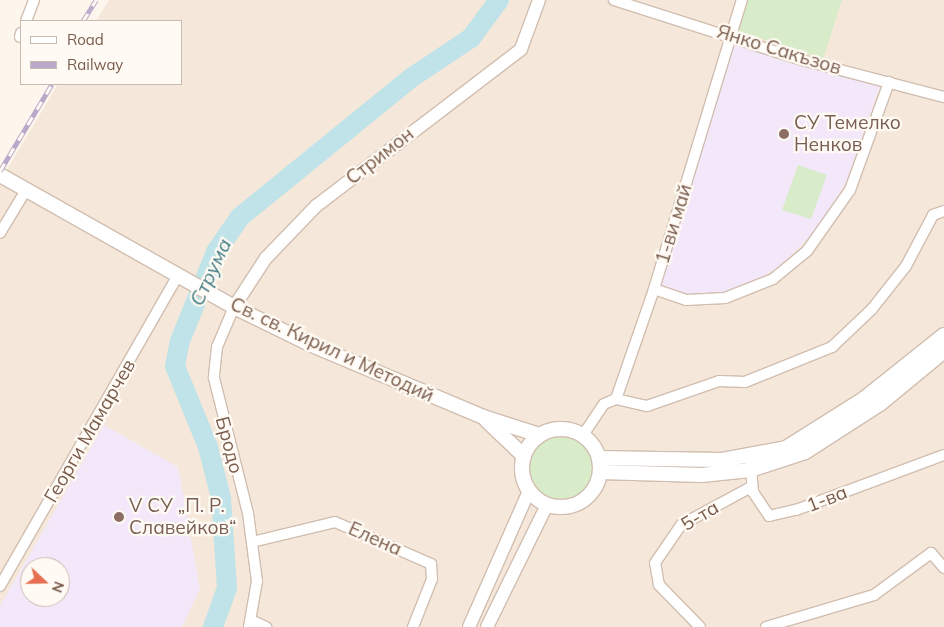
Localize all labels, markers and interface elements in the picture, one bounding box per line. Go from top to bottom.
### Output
legend [20,20,182,85]
street label: Янко Сакъзов [714,20,844,80]
text: Road [67,30,104,49]
text: Railway [67,55,123,74]
place label: СУ Темелко Ненков [794,112,901,156]
street label: Стримон [342,122,418,190]
marker: СУ Темелко Ненков [778,128,790,140]
street label: 1-ви май [651,181,697,267]
water label: Струма [184,235,236,309]
street label: Св. св. Кирил и Методий [227,293,437,407]
street label: Георги Мамарчев [40,355,140,507]
street label: Бродо [210,414,248,476]
street label: 1-ва [803,481,851,517]
place label: V СУ „П. Р. Славейков“ [129,495,237,539]
street label: 5-та [677,496,723,536]
marker: V СУ „П. Р. Славейков“ [113,511,125,523]
street label: Елена [345,517,405,561]
north arrow [20,557,70,607]
text: N [48,579,68,595]

